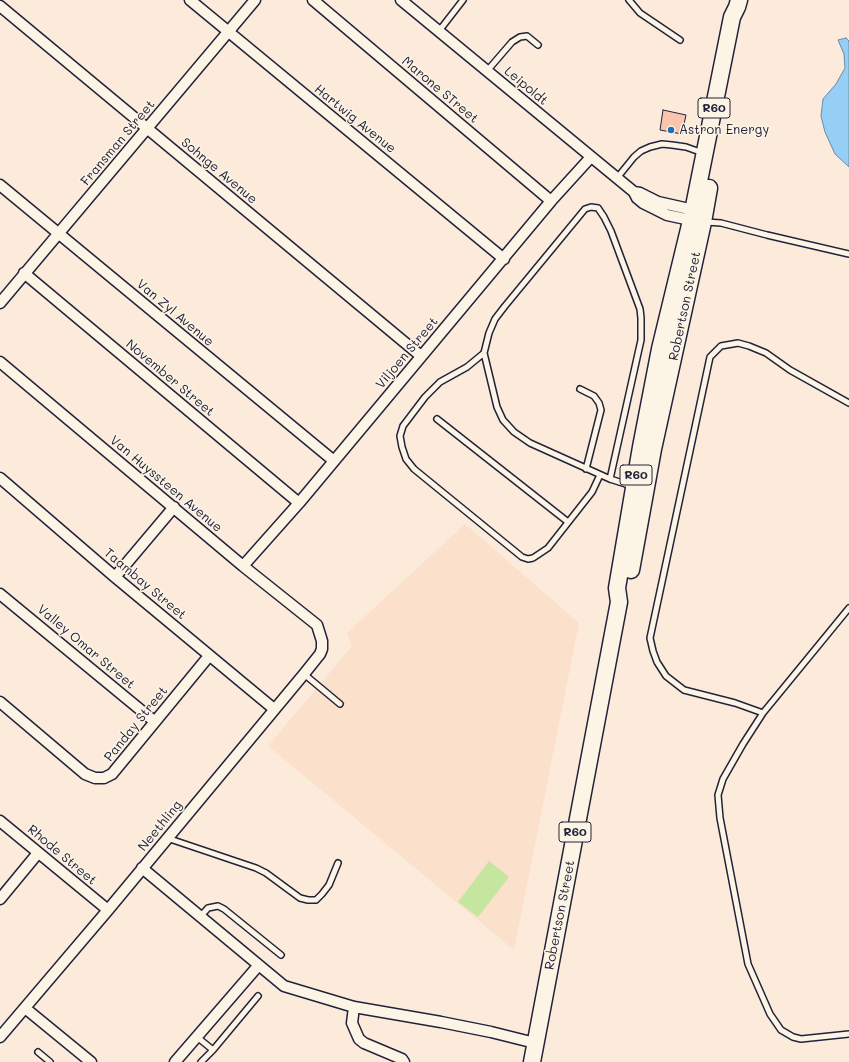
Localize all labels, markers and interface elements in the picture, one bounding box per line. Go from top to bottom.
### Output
street label: Marone STreet [399,53,481,127]
street label: Leipoldt [501,63,551,109]
street label: Hartwig Avenue [311,81,399,157]
street label: Fransman Street [78,97,158,189]
road number: R60 [698,98,730,118]
place label: Astron Energy [679,122,769,138]
marker: Astron Energy [666,125,676,135]
street label: Sohnge Avenue [178,135,260,207]
street label: Robertson Street [666,250,704,362]
street label: Van Zyl Avenue [133,276,217,350]
street label: Viljoen Street [373,314,441,392]
street label: November Street [122,336,218,420]
street label: Van Huyssteen Avenue [107,432,225,536]
road number: R60 [620,465,652,485]
street label: Taambay Street [101,545,189,623]
street label: Valley Omar Street [34,602,138,692]
street label: Panday Street [101,683,171,765]
street label: Neethling [135,797,185,855]
street label: Rhode Street [24,822,100,888]
road number: R60 [559,822,591,842]
street label: Robertson Street [542,859,578,971]

